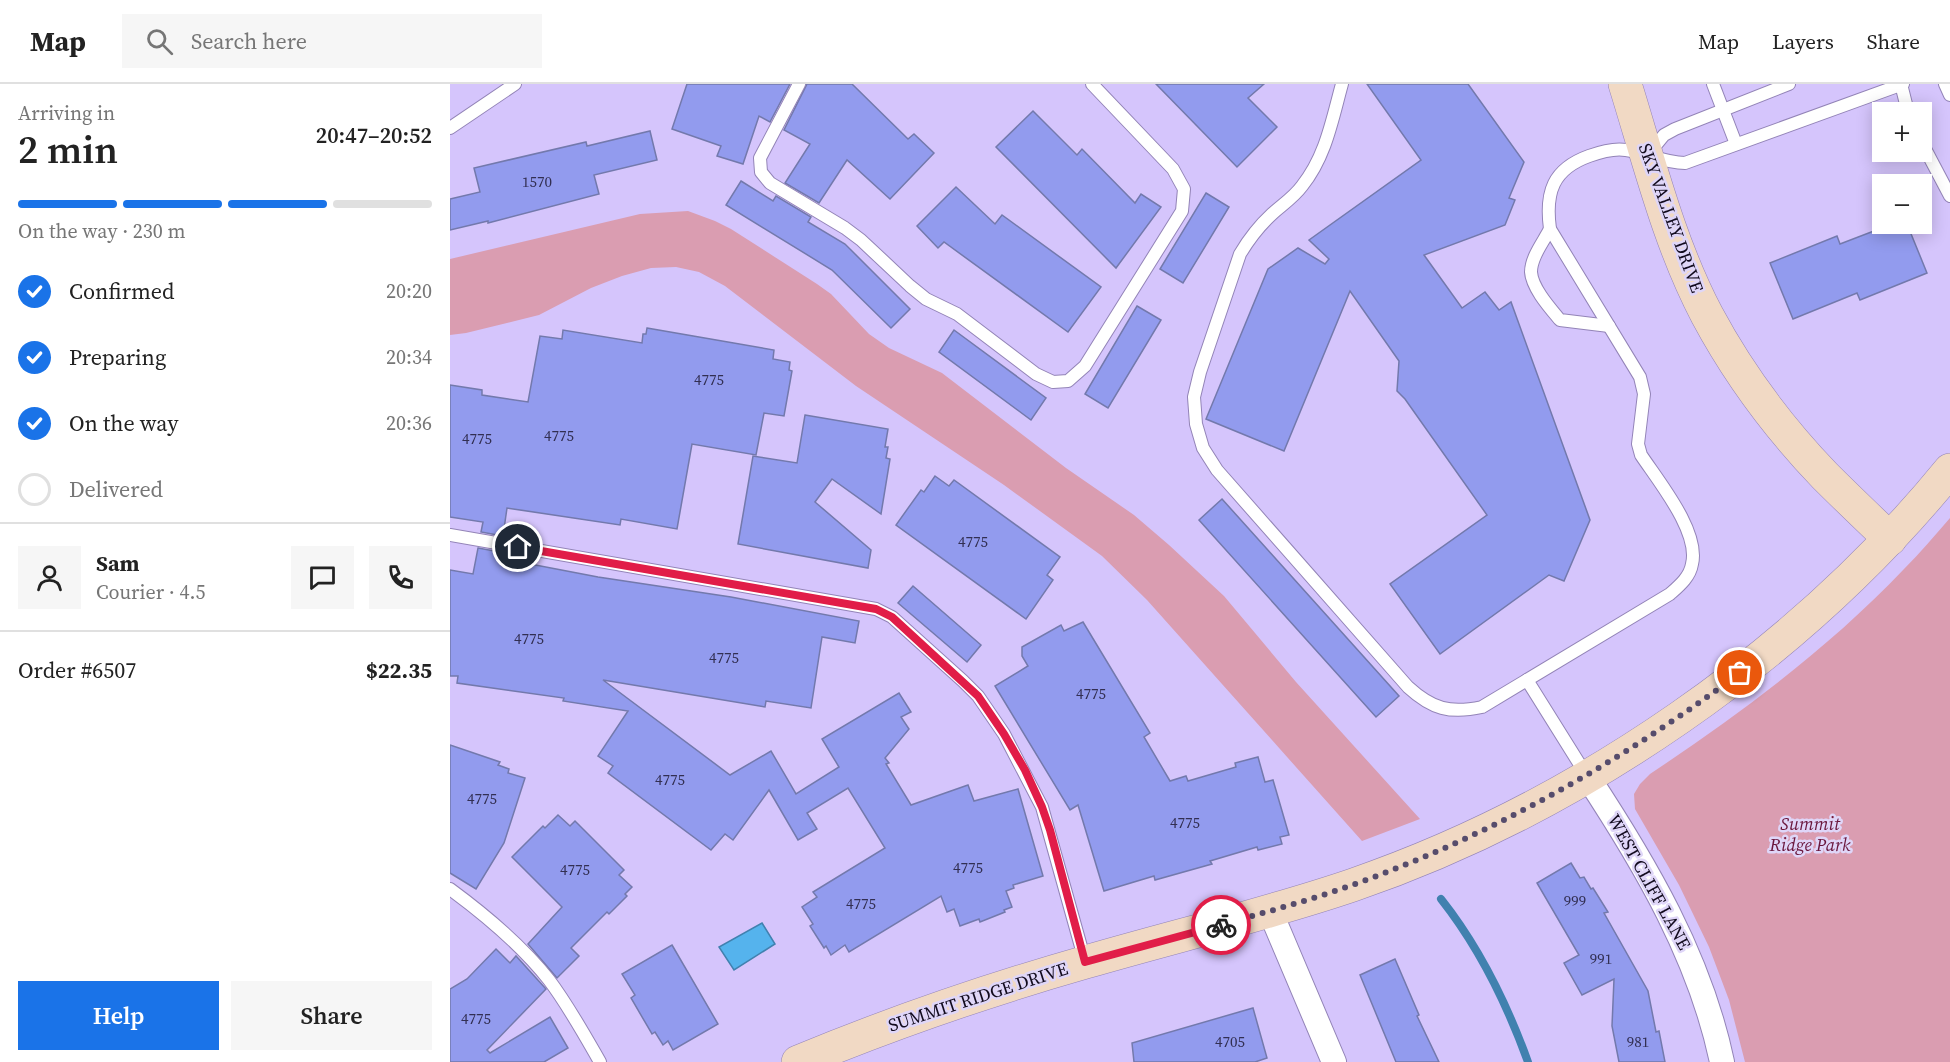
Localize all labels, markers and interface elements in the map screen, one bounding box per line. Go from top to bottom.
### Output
search box [122,14,542,68]
text: Map [30,22,86,60]
icon: search [143,25,176,58]
text: Search here [191,26,307,56]
text: Map [1698,27,1739,56]
text: Layers [1772,27,1834,56]
text: Share [1867,27,1920,56]
text: Arriving in [18,99,115,127]
map controls [1872,102,1932,234]
button: + [1872,102,1932,162]
text: 20:47–20:52 [316,120,432,150]
text: 2 min [18,123,118,176]
street label: SKY VALLEY DRIVE [1633,140,1710,296]
house number: 1570 [522,171,552,192]
button: − [1872,174,1932,234]
text: On the way · 230 m [18,217,185,245]
icon: check [18,275,51,308]
text: Confirmed [69,276,174,306]
text: 20:20 [386,277,432,305]
icon: check [18,341,51,374]
text: Preparing [69,342,166,372]
text: 20:34 [386,343,432,371]
house number: 4775 [694,369,724,390]
icon: check [18,407,51,440]
text: On the way [69,408,178,438]
text: 20:36 [386,409,432,437]
house number: 4775 [544,425,574,446]
house number: 4775 [462,428,492,449]
text: Delivered [69,474,163,504]
pin [492,521,543,572]
icon: home [501,530,534,563]
house number: 4775 [958,531,988,552]
button: person [18,546,81,609]
button: chat [291,546,354,609]
button: phone [369,546,432,609]
text: Sam [96,548,140,578]
text: Courier · 4.5 [96,578,205,606]
house number: 4775 [514,628,544,649]
house number: 4775 [709,647,739,668]
pin [1714,647,1765,698]
text: Order #6507 [18,655,136,685]
text: $22.35 [366,655,432,685]
icon: bag [1723,656,1756,689]
house number: 4775 [1076,683,1106,704]
house number: 4775 [655,769,685,790]
house number: 4775 [467,788,497,809]
street label: WEST CLIFF LANE [1602,809,1697,954]
park label: Summit Ridge Park [1769,811,1851,857]
house number: 4775 [1170,812,1200,833]
house number: 4775 [953,857,983,878]
house number: 4775 [560,859,590,880]
house number: 999 [1564,890,1586,911]
house number: 4775 [846,893,876,914]
courier [1191,895,1251,955]
icon: bike [1205,909,1238,942]
house number: 991 [1590,948,1612,969]
street label: SUMMIT RIDGE DRIVE [885,956,1071,1037]
button: Help [18,981,219,1050]
button: Share [231,981,432,1050]
house number: 4775 [461,1008,491,1029]
house number: 4705 [1215,1031,1245,1052]
house number: 981 [1627,1031,1649,1052]

